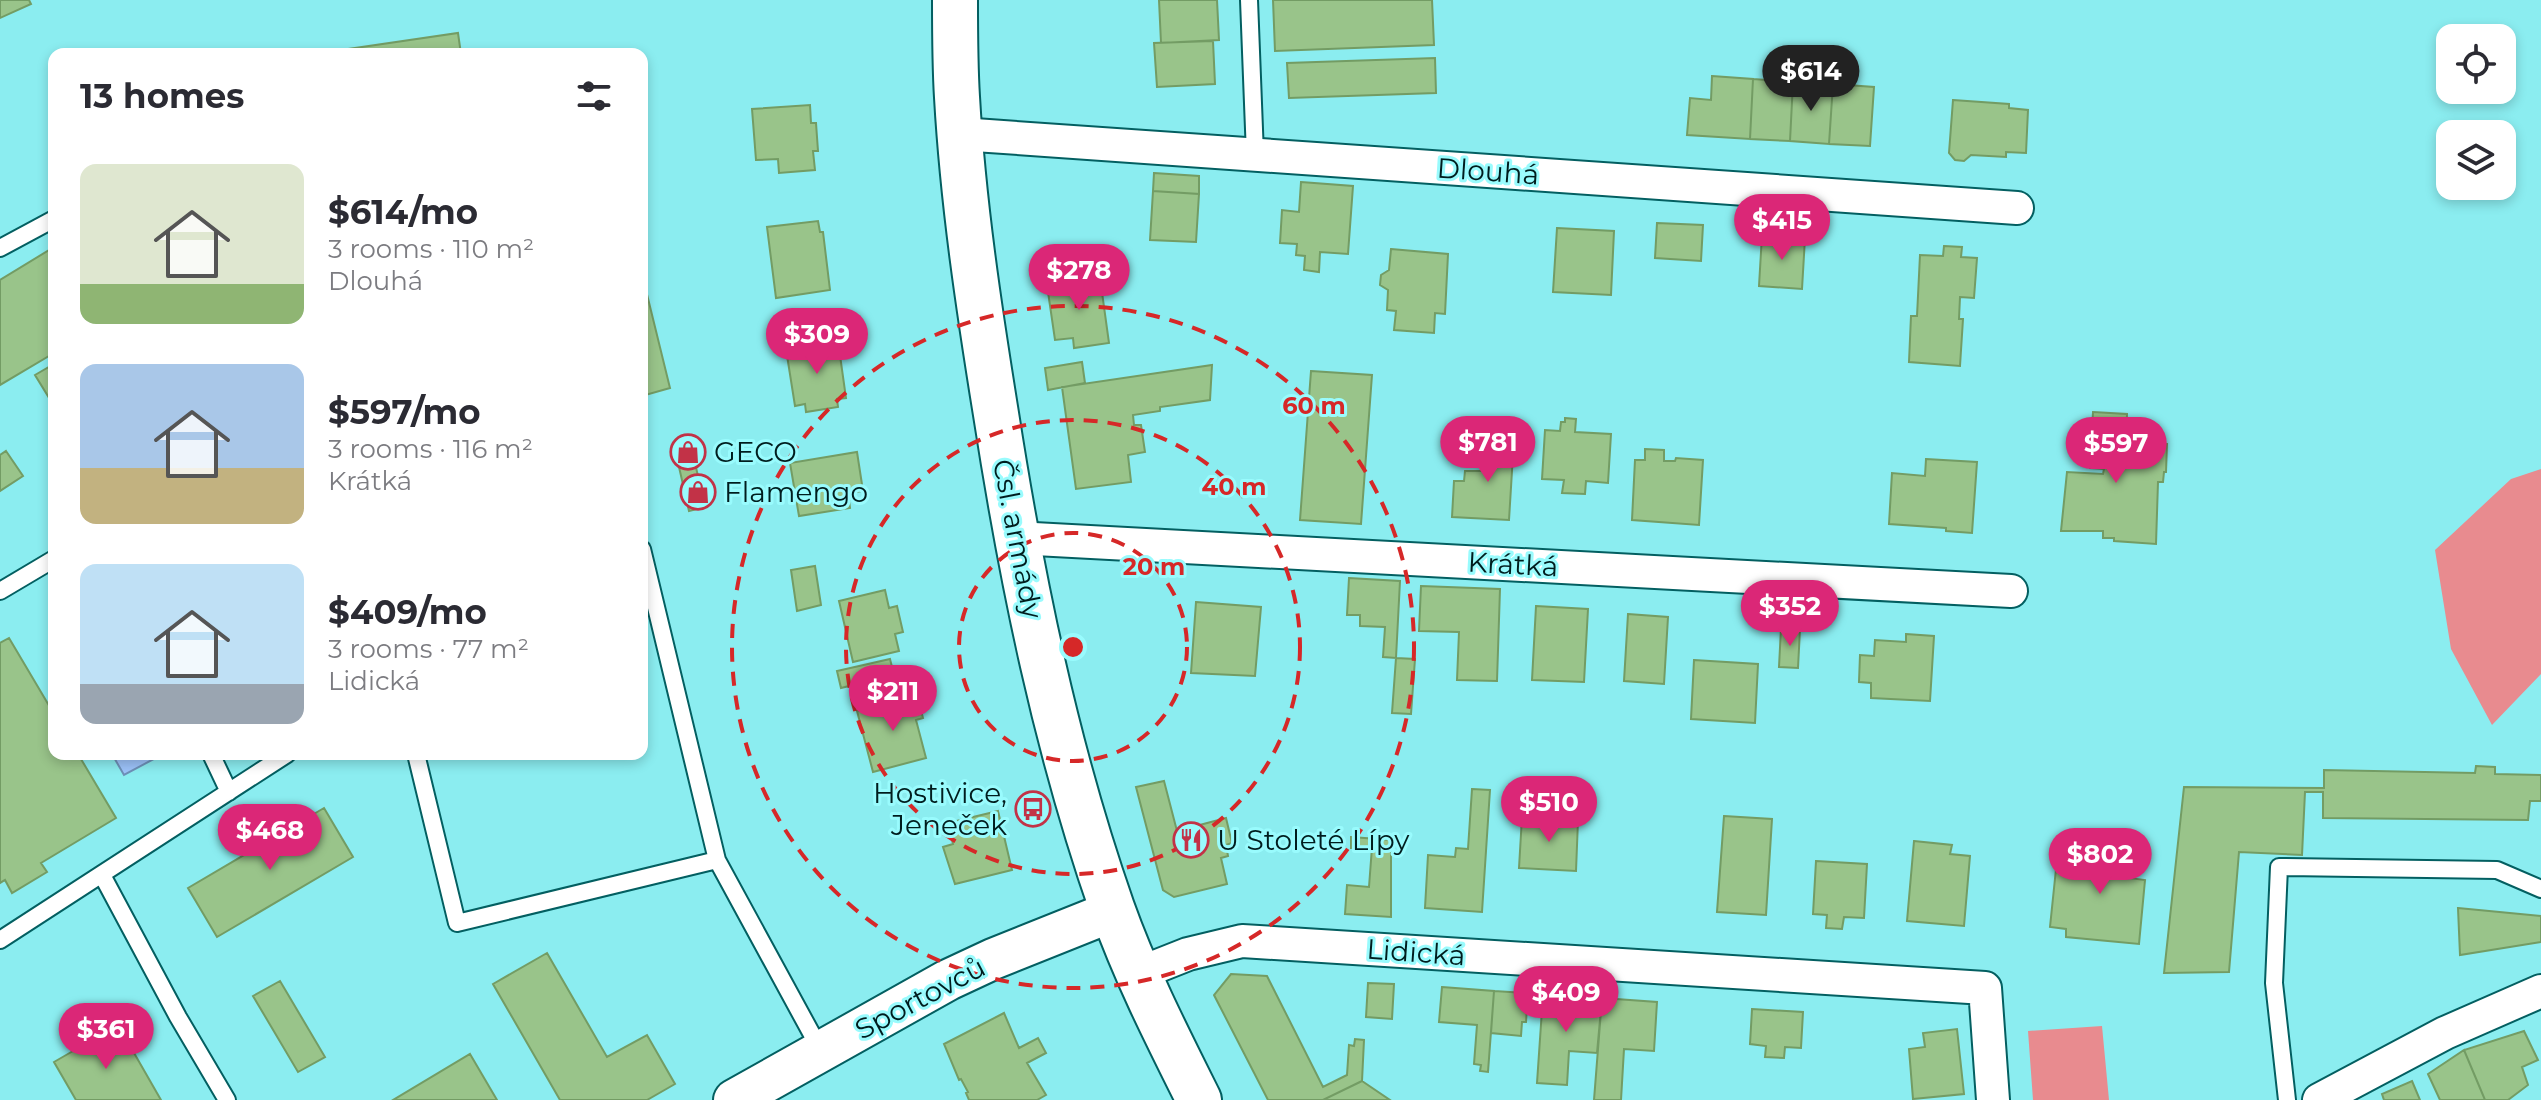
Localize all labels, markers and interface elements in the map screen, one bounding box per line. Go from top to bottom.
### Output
map controls [2436,24,2516,200]
button: locate [2436,24,2516,104]
pin: $614 [1764,45,1858,113]
text: $614 [1780,55,1842,87]
icon: filters [572,74,616,118]
text: 13 homes [80,75,244,117]
button: layers [2436,120,2516,200]
street label: Dlouhá [1436,150,1540,192]
text: $614/mo [328,191,478,233]
pin: $415 [1735,194,1829,262]
icon: home [144,196,240,292]
text: $415 [1752,204,1812,236]
text: 3 rooms · 110 m² [328,233,534,265]
pin: $278 [1032,244,1126,312]
text: $278 [1047,254,1111,286]
text: Dlouhá [328,265,423,297]
pin: $309 [770,308,864,376]
text: $309 [784,318,850,350]
text: $597/mo [328,391,480,433]
text: 60 m [1282,391,1346,420]
icon: home [144,396,240,492]
pin: $781 [1441,416,1535,484]
pin: $597 [2069,417,2163,485]
text: $781 [1458,426,1518,458]
text: $597 [2084,427,2148,459]
text: 3 rooms · 116 m² [328,433,533,465]
shop icon: GECO [669,433,707,471]
place label: GECO [714,435,797,469]
street label: Čsl. armády [986,456,1050,622]
text: Krátká [328,465,412,497]
text: 40 m [1202,472,1266,501]
shop icon: Flamengo [679,473,717,511]
place label: Flamengo [724,475,868,509]
street label: Krátká [1467,545,1559,583]
text: 20 m [1123,552,1185,581]
pin: $352 [1743,580,1837,648]
text: $352 [1759,590,1821,622]
text: $409/mo [328,591,487,633]
icon: home [144,596,240,692]
text: 3 rooms · 77 m² [328,633,529,665]
centre of rings [1059,633,1087,661]
text: Lidická [328,665,420,697]
pin: $211 [846,665,940,733]
text: $211 [867,675,919,707]
place label: Hostivice, Jeneček [873,776,1007,842]
pin: $510 [1502,776,1596,844]
text: $510 [1519,786,1579,818]
bus stop icon: Hostivice, Jeneček [1014,790,1052,828]
pin: $468 [223,804,317,872]
text: $468 [236,814,304,846]
restaurant icon: U Stoleté Lípy [1172,821,1210,859]
place label: U Stoleté Lípy [1217,823,1410,857]
pin: $802 [2053,828,2147,896]
text: $802 [2067,838,2133,870]
street label: Lidická [1365,932,1467,972]
street label: Sportovců [849,949,991,1047]
pin: $409 [1519,966,1613,1034]
text: $409 [1532,976,1600,1008]
pin: $361 [59,1003,153,1071]
text: $361 [77,1013,135,1045]

